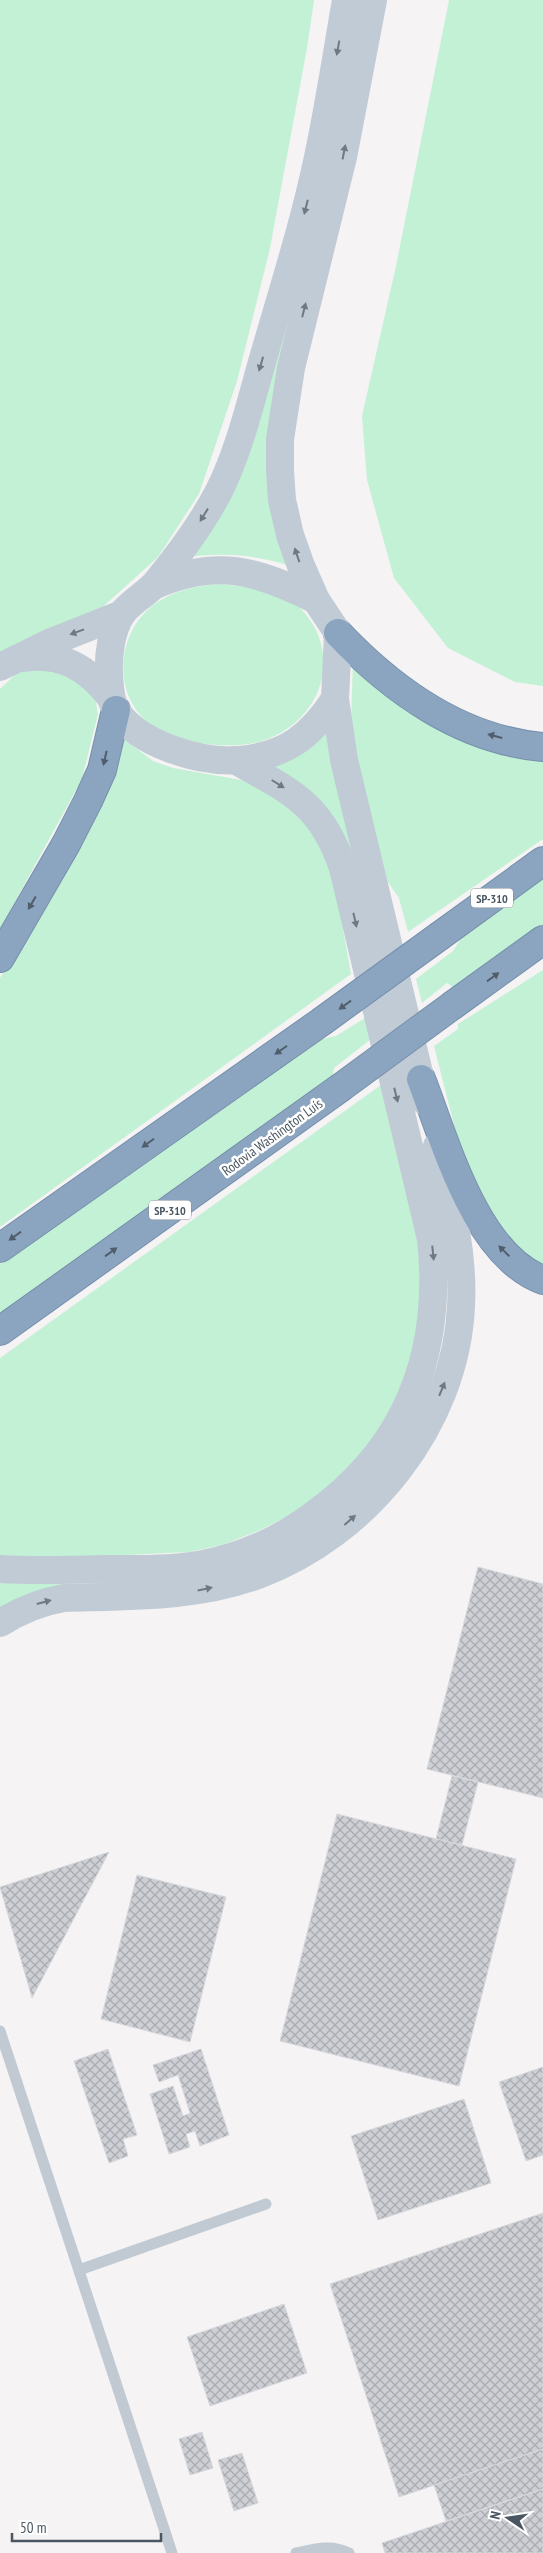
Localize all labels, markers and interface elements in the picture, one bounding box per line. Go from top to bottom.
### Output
one-way arrow [333,40,341,56]
one-way arrow [340,145,348,160]
one-way arrow [301,200,309,215]
one-way arrow [301,302,309,317]
one-way arrow [257,356,265,371]
one-way arrow [200,508,209,521]
one-way arrow [293,548,300,563]
one-way arrow [69,628,84,636]
one-way arrow [488,732,503,740]
one-way arrow [101,750,109,765]
one-way arrow [271,780,284,789]
road number: SP-310 [471,888,513,908]
one-way arrow [28,896,37,909]
one-way arrow [351,912,359,927]
one-way arrow [486,971,499,982]
one-way arrow [338,1000,352,1010]
one-way arrow [275,1045,288,1055]
one-way arrow [392,1087,400,1103]
street label: Rodovia Washington Luís [218,1094,326,1180]
one-way arrow [141,1138,155,1148]
road number: SP-310 [149,1200,191,1220]
one-way arrow [9,1231,22,1242]
one-way arrow [429,1246,437,1262]
one-way arrow [498,1246,510,1258]
one-way arrow [104,1247,118,1257]
one-way arrow [439,1382,447,1396]
one-way arrow [343,1514,355,1526]
one-way arrow [198,1585,213,1593]
one-way arrow [36,1598,51,1606]
north arrow [483,2493,533,2543]
text: N [486,2509,505,2521]
scale bar [12,2510,161,2542]
text: 50 m [20,2518,46,2537]

